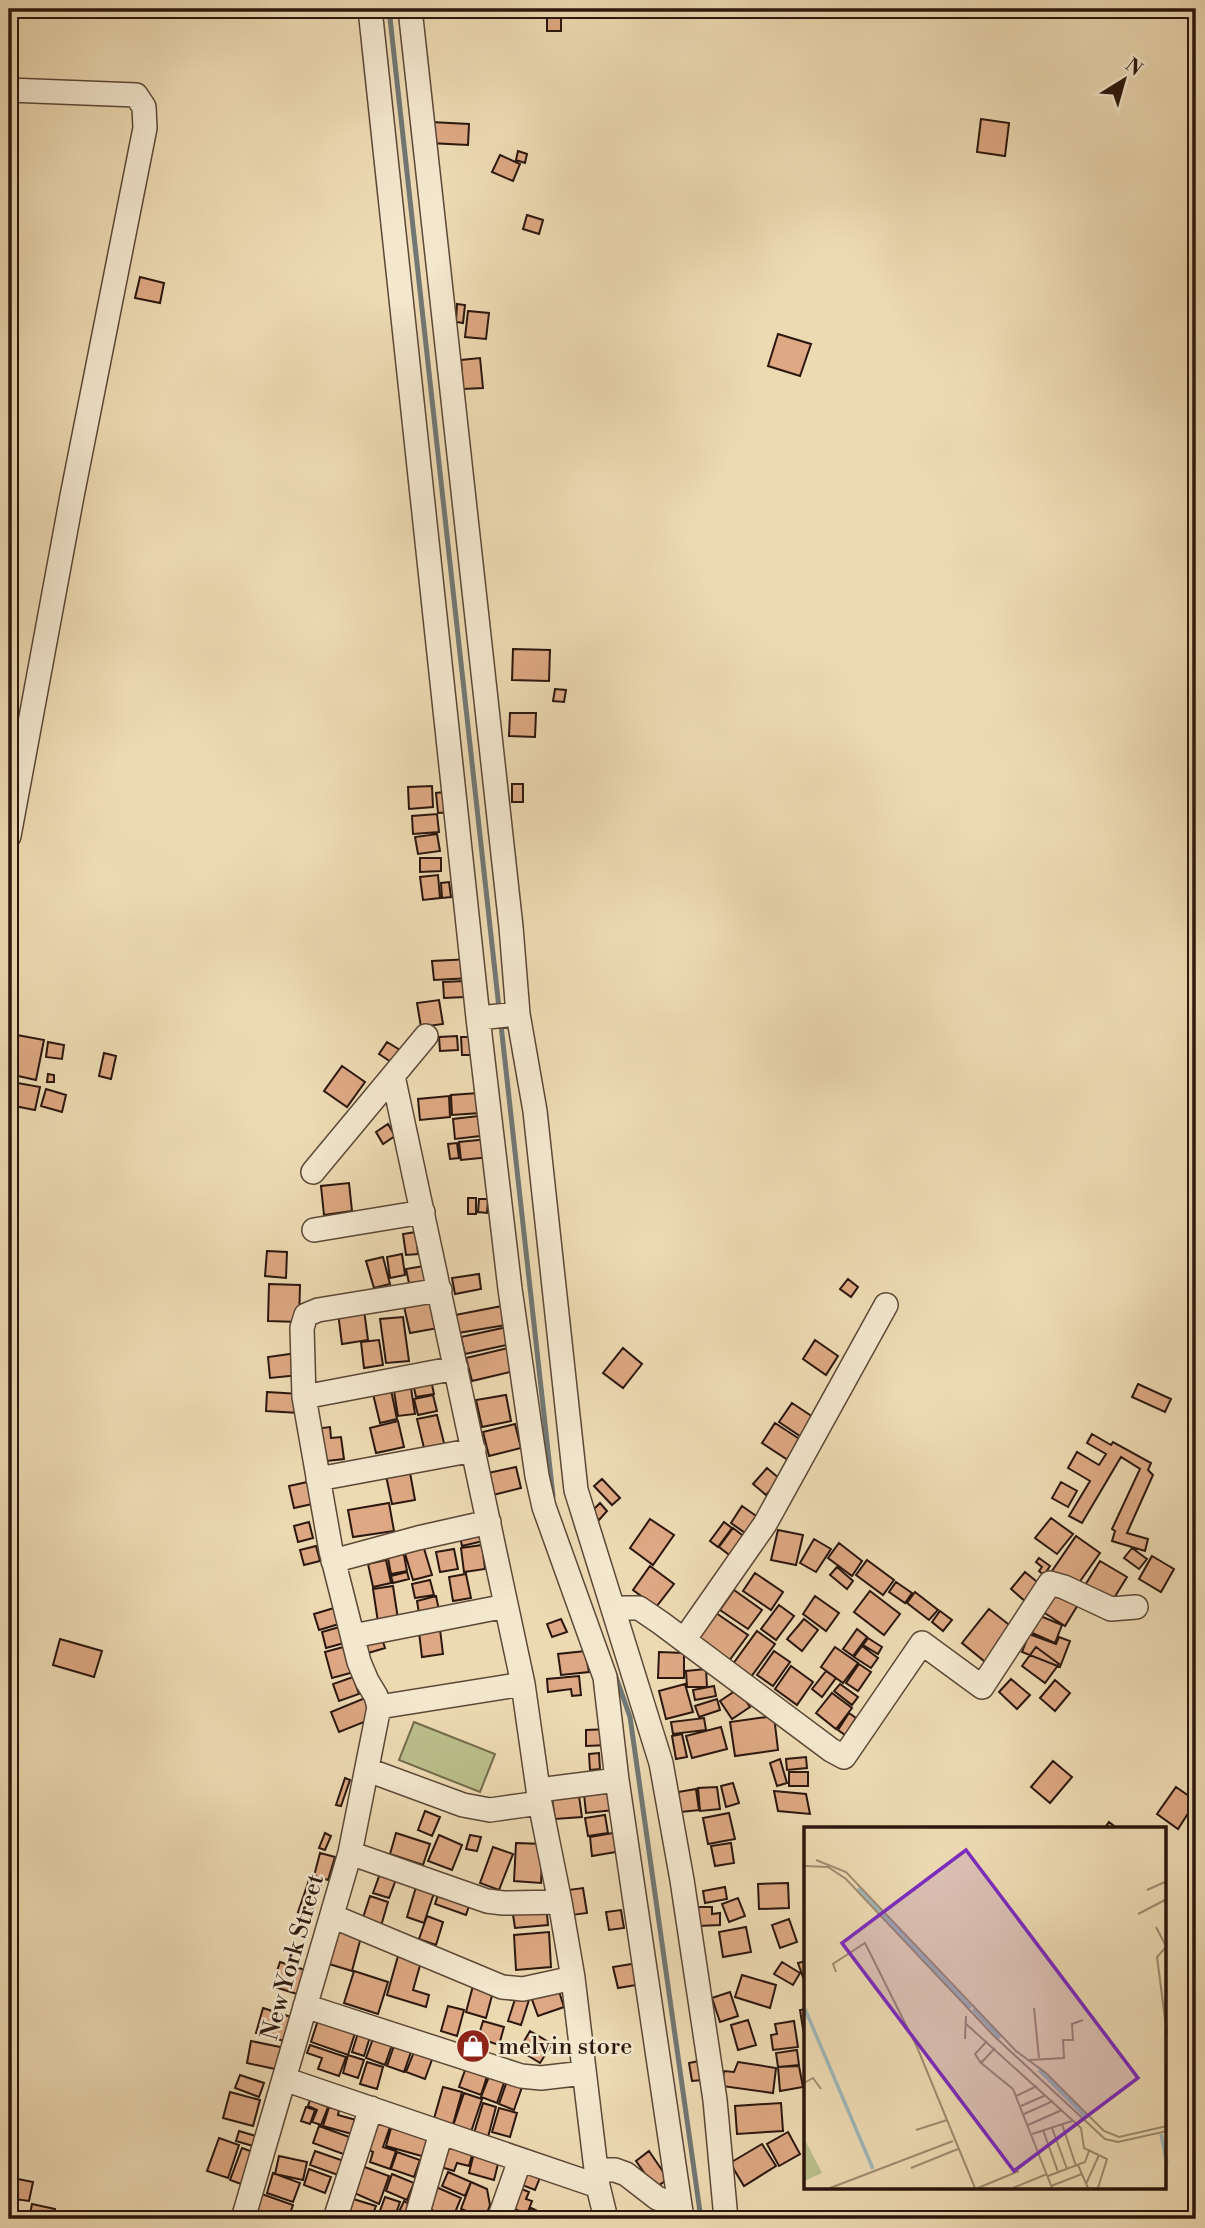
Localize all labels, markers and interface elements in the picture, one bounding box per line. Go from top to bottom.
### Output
north arrow [1090,46,1160,116]
text: N [1120,53,1147,81]
inset map [804,1827,1166,2190]
street label: New York Street [255,1870,331,2044]
shop icon: melvin store [454,2027,492,2065]
place label: melvin store [498,2032,632,2062]

